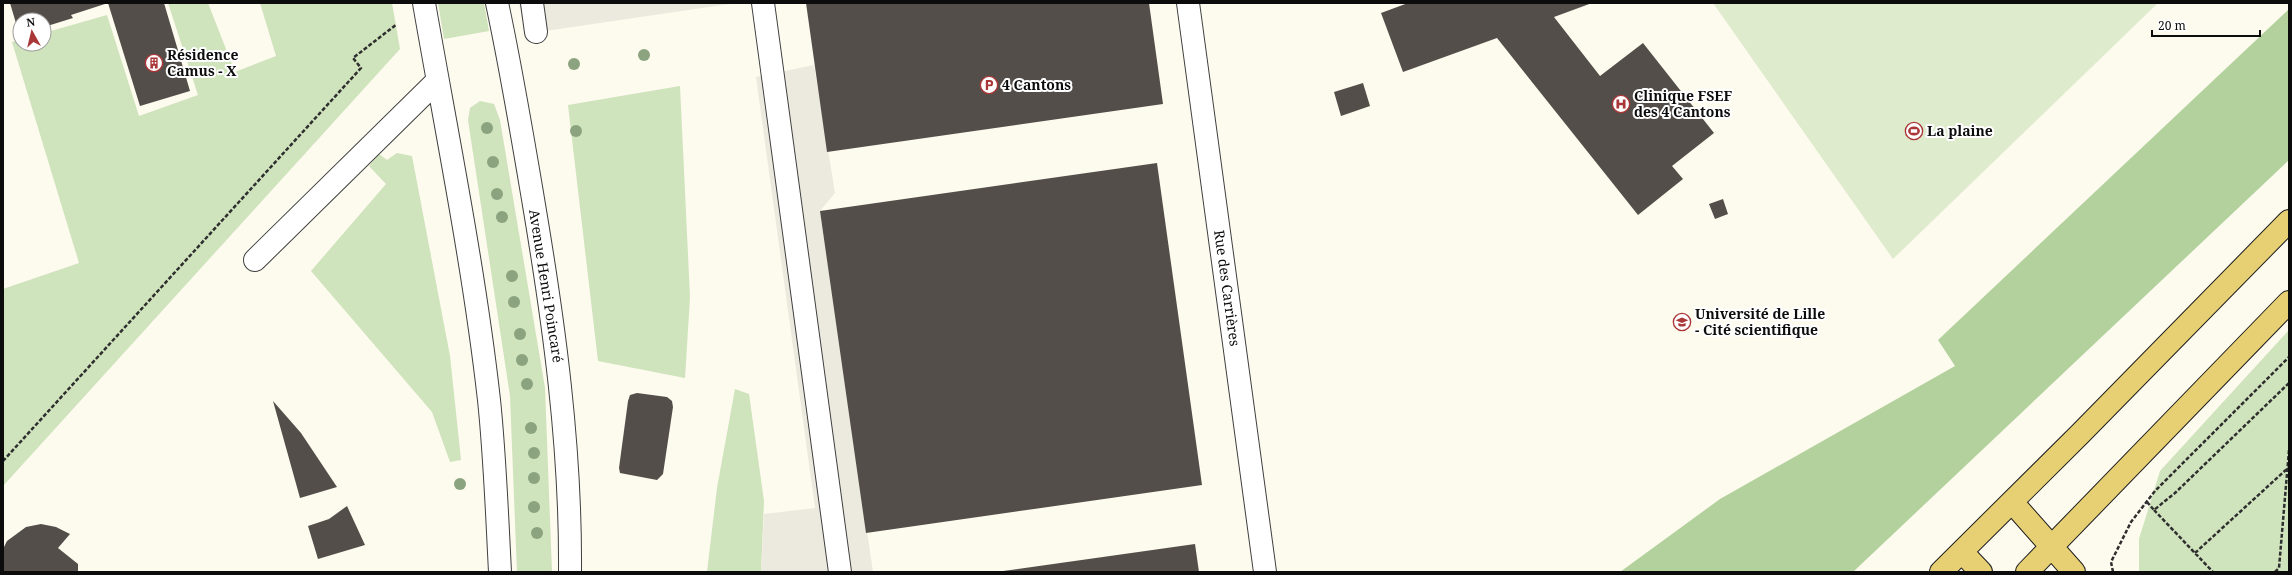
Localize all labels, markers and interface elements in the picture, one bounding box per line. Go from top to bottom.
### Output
north arrow [12,12,52,52]
scale bar [2152,12,2260,38]
text: N [25,14,36,30]
text: 20 m [2158,17,2186,34]
place label: Résidence Camus - X [167,45,238,80]
building icon: Résidence Camus - X [144,53,164,73]
parking icon: 4 Cantons [979,75,999,95]
place label: 4 Cantons [1002,75,1071,94]
place label: Clinique FSEF des 4 Cantons [1634,86,1732,121]
hospital icon: Clinique FSEF des 4 Cantons [1611,94,1631,114]
sports icon: La plaine [1904,121,1924,141]
place label: La plaine [1927,121,1993,140]
street label: Avenue Henri Poincaré [525,208,568,364]
street label: Rue des Carrières [1210,229,1245,347]
place label: Université de Lille ‐ Cité scientifique [1695,304,1825,339]
school or university icon: Université de Lille ‐ Cité scientifique [1672,312,1692,332]

